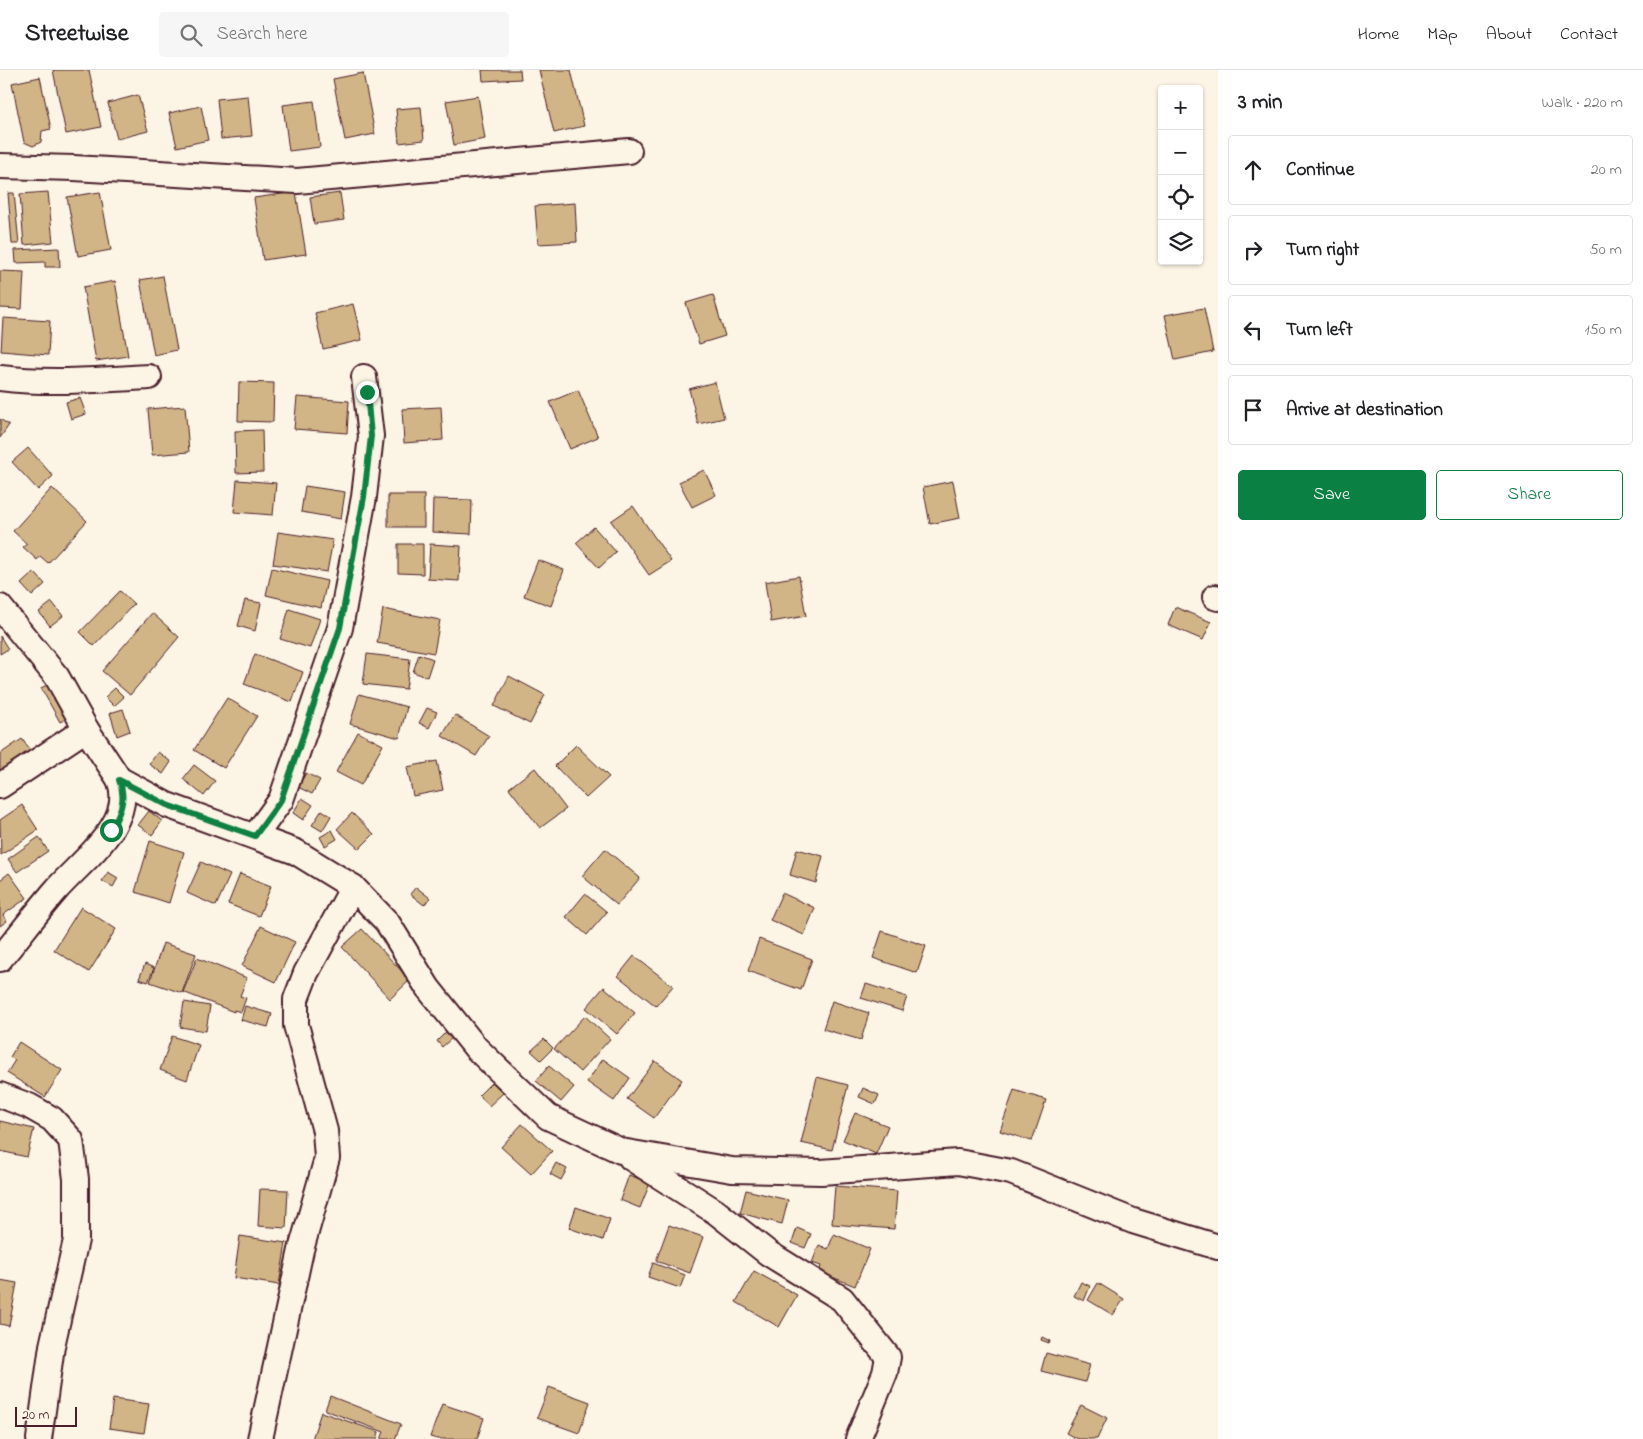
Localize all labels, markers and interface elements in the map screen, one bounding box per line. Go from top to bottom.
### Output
search box [159,12,509,57]
text: Streetwise [25,17,129,52]
icon: search [177,21,205,49]
text: Search here [217,21,308,48]
text: Home [1358,22,1399,48]
text: Map [1427,22,1458,48]
text: About [1486,22,1532,48]
text: Contact [1560,22,1618,48]
map controls [1158,85,1203,265]
button: + [1158,85,1203,130]
text: 3 min [1238,88,1282,118]
text: Walk · 220 m [1542,91,1623,115]
button: − [1158,130,1203,175]
icon: ahead [1239,156,1267,184]
text: Continue [1286,157,1354,184]
text: 20 m [1591,158,1622,182]
button: locate [1158,175,1203,220]
button: layers [1158,220,1203,265]
icon: right [1239,236,1267,264]
text: Turn right [1286,237,1359,264]
text: 50 m [1590,238,1622,262]
icon: left [1239,316,1267,344]
text: Turn left [1286,317,1353,344]
text: 150 m [1584,318,1622,342]
route end [356,381,379,404]
icon: arrive [1239,396,1267,424]
text: Arrive at destination [1286,397,1443,424]
button: Save [1238,470,1426,520]
button: Share [1436,470,1623,520]
route start [100,819,123,842]
scale bar [15,1404,78,1427]
text: 20 m [22,1405,49,1426]

